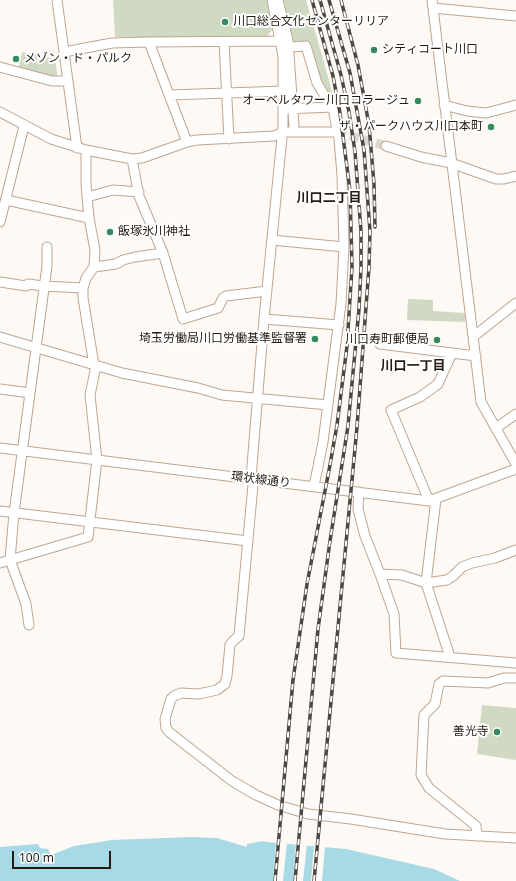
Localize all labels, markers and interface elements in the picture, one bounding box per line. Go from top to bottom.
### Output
place label: 川口総合文化センターリリア [233,15,389,29]
marker: 川口総合文化センターリリア [220,17,230,27]
place label: シティコート川口 [382,43,478,57]
marker: シティコート川口 [369,45,379,55]
place label: メゾン・ド・パルク [24,52,132,66]
marker: メゾン・ド・パルク [11,54,21,64]
place label: オーベルタワー川口コラージュ [242,94,410,108]
marker: オーベルタワー川口コラージュ [413,96,423,106]
place label: ザ・パークハウス川口本町 [339,120,483,134]
marker: ザ・パークハウス川口本町 [486,122,496,132]
district label: 川口二丁目 [297,190,361,206]
place label: 飯塚氷川神社 [118,225,190,239]
marker: 飯塚氷川神社 [105,227,115,237]
place label: 埼玉労働局川口労働基準監督署 [139,332,307,346]
place label: 川口寿町郵便局 [345,333,429,347]
marker: 埼玉労働局川口労働基準監督署 [310,334,320,344]
marker: 川口寿町郵便局 [432,335,442,345]
district label: 川口一丁目 [381,358,445,374]
street label: 環状線通り [230,469,292,491]
place label: 善光寺 [453,725,489,739]
marker: 善光寺 [492,727,502,737]
scale bar [14,843,113,869]
text: 100 m [19,849,54,866]

